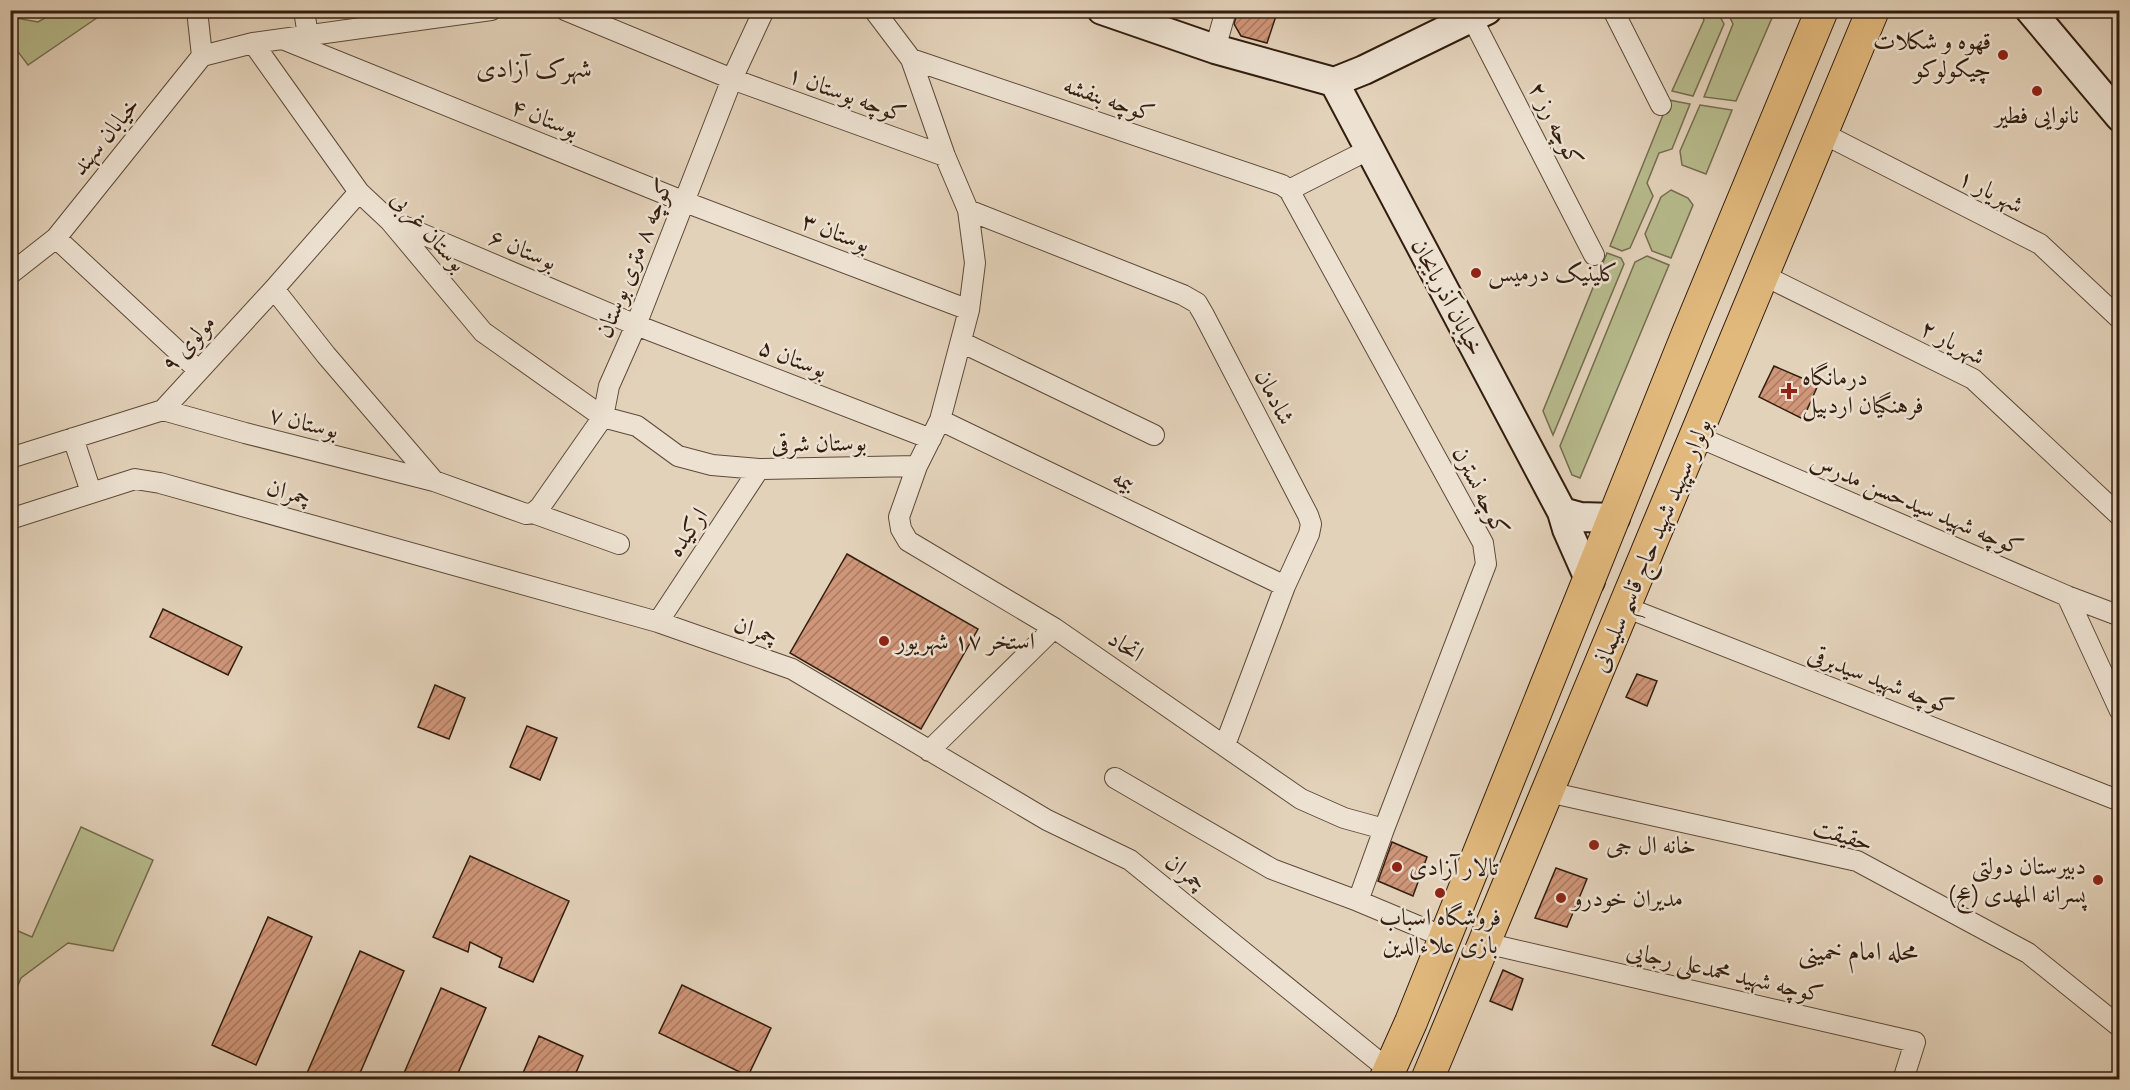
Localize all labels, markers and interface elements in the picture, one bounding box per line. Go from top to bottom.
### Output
place label: قهوه و شکلات چیکولوکو [1873,26,1991,85]
marker: قهوه و شکلات چیکولوکو [1996,48,2010,62]
district label: شهرک آزادی [476,52,592,85]
street label: کوچه بوستان ۱ [783,59,910,131]
street label: کوچه بنفشه [1059,69,1159,130]
street label: کوچه رز ۲ [1520,77,1590,172]
marker: نانوایی فطیر [2030,84,2044,98]
street label: خیابان سهند [64,91,146,181]
street label: بوستان ۴ [507,91,583,145]
place label: نانوایی فطیر [1992,100,2079,130]
street label: شهریار ۱ [1953,162,2029,220]
street label: کوچه ۸ متری بوستان [588,174,682,343]
street label: بوستان غربی [383,184,473,279]
street label: بوستان ۳ [798,205,874,259]
street label: بوستان ۶ [485,221,561,277]
street label: خیابان آذربایجان [1405,233,1491,361]
place label: کلینیک درمیس [1488,258,1618,289]
marker: کلینیک درمیس [1469,266,1483,280]
street label: مولوی ۹ [154,308,222,378]
street label: شهریار ۲ [1915,312,1991,372]
street label: بوستان ۵ [755,331,831,385]
place label: درمانگاه فرهنگیان اردبیل [1802,362,1924,422]
street label: شادمان [1248,364,1302,430]
marker: درمانگاه فرهنگیان اردبیل [1780,382,1798,400]
street label: بوستان ۷ [266,399,342,445]
street label: بولوار سپهبد شهید حاج قاسم سلیمانی [1584,414,1726,680]
street label: بوستان شرقی [771,427,867,460]
street label: کوچه نسترن [1444,441,1516,542]
street label: کوچه شهید سیدحسن مدرس [1805,446,2028,564]
street label: بیمه [1108,462,1140,498]
street label: چمران [263,471,315,513]
street label: ارکیده [660,502,714,562]
street label: چمران [730,609,782,651]
street label: اتحاد [1102,623,1150,669]
place label: استخر ١٧ شهریور [894,626,1035,656]
marker: استخر ١٧ شهریور [877,634,891,648]
street label: کوچه شهید سیدبرقی [1803,638,1958,723]
street label: حقیقت [1809,812,1877,858]
place label: خانه ال جی [1606,830,1696,860]
marker: خانه ال جی [1587,838,1601,852]
street label: چمران [1159,846,1213,898]
place label: دبیرستان دولتی پسرانه المهدی (عج) [1949,851,2088,914]
place label: تالار آزادی [1409,852,1499,882]
marker: تالار آزادی [1390,860,1404,874]
marker: دبیرستان دولتی پسرانه المهدی (عج) [2091,873,2105,887]
place label: مدیران خودرو [1570,883,1683,913]
marker: فروشگاه اسباب بازی علاءالدین [1433,886,1447,900]
marker: مدیران خودرو [1554,891,1568,905]
place label: فروشگاه اسباب بازی علاءالدین [1379,902,1501,960]
street label: کوچه شهید محمدعلی رجایی [1623,935,1826,1011]
district label: محله امام خمینی [1798,935,1918,974]

